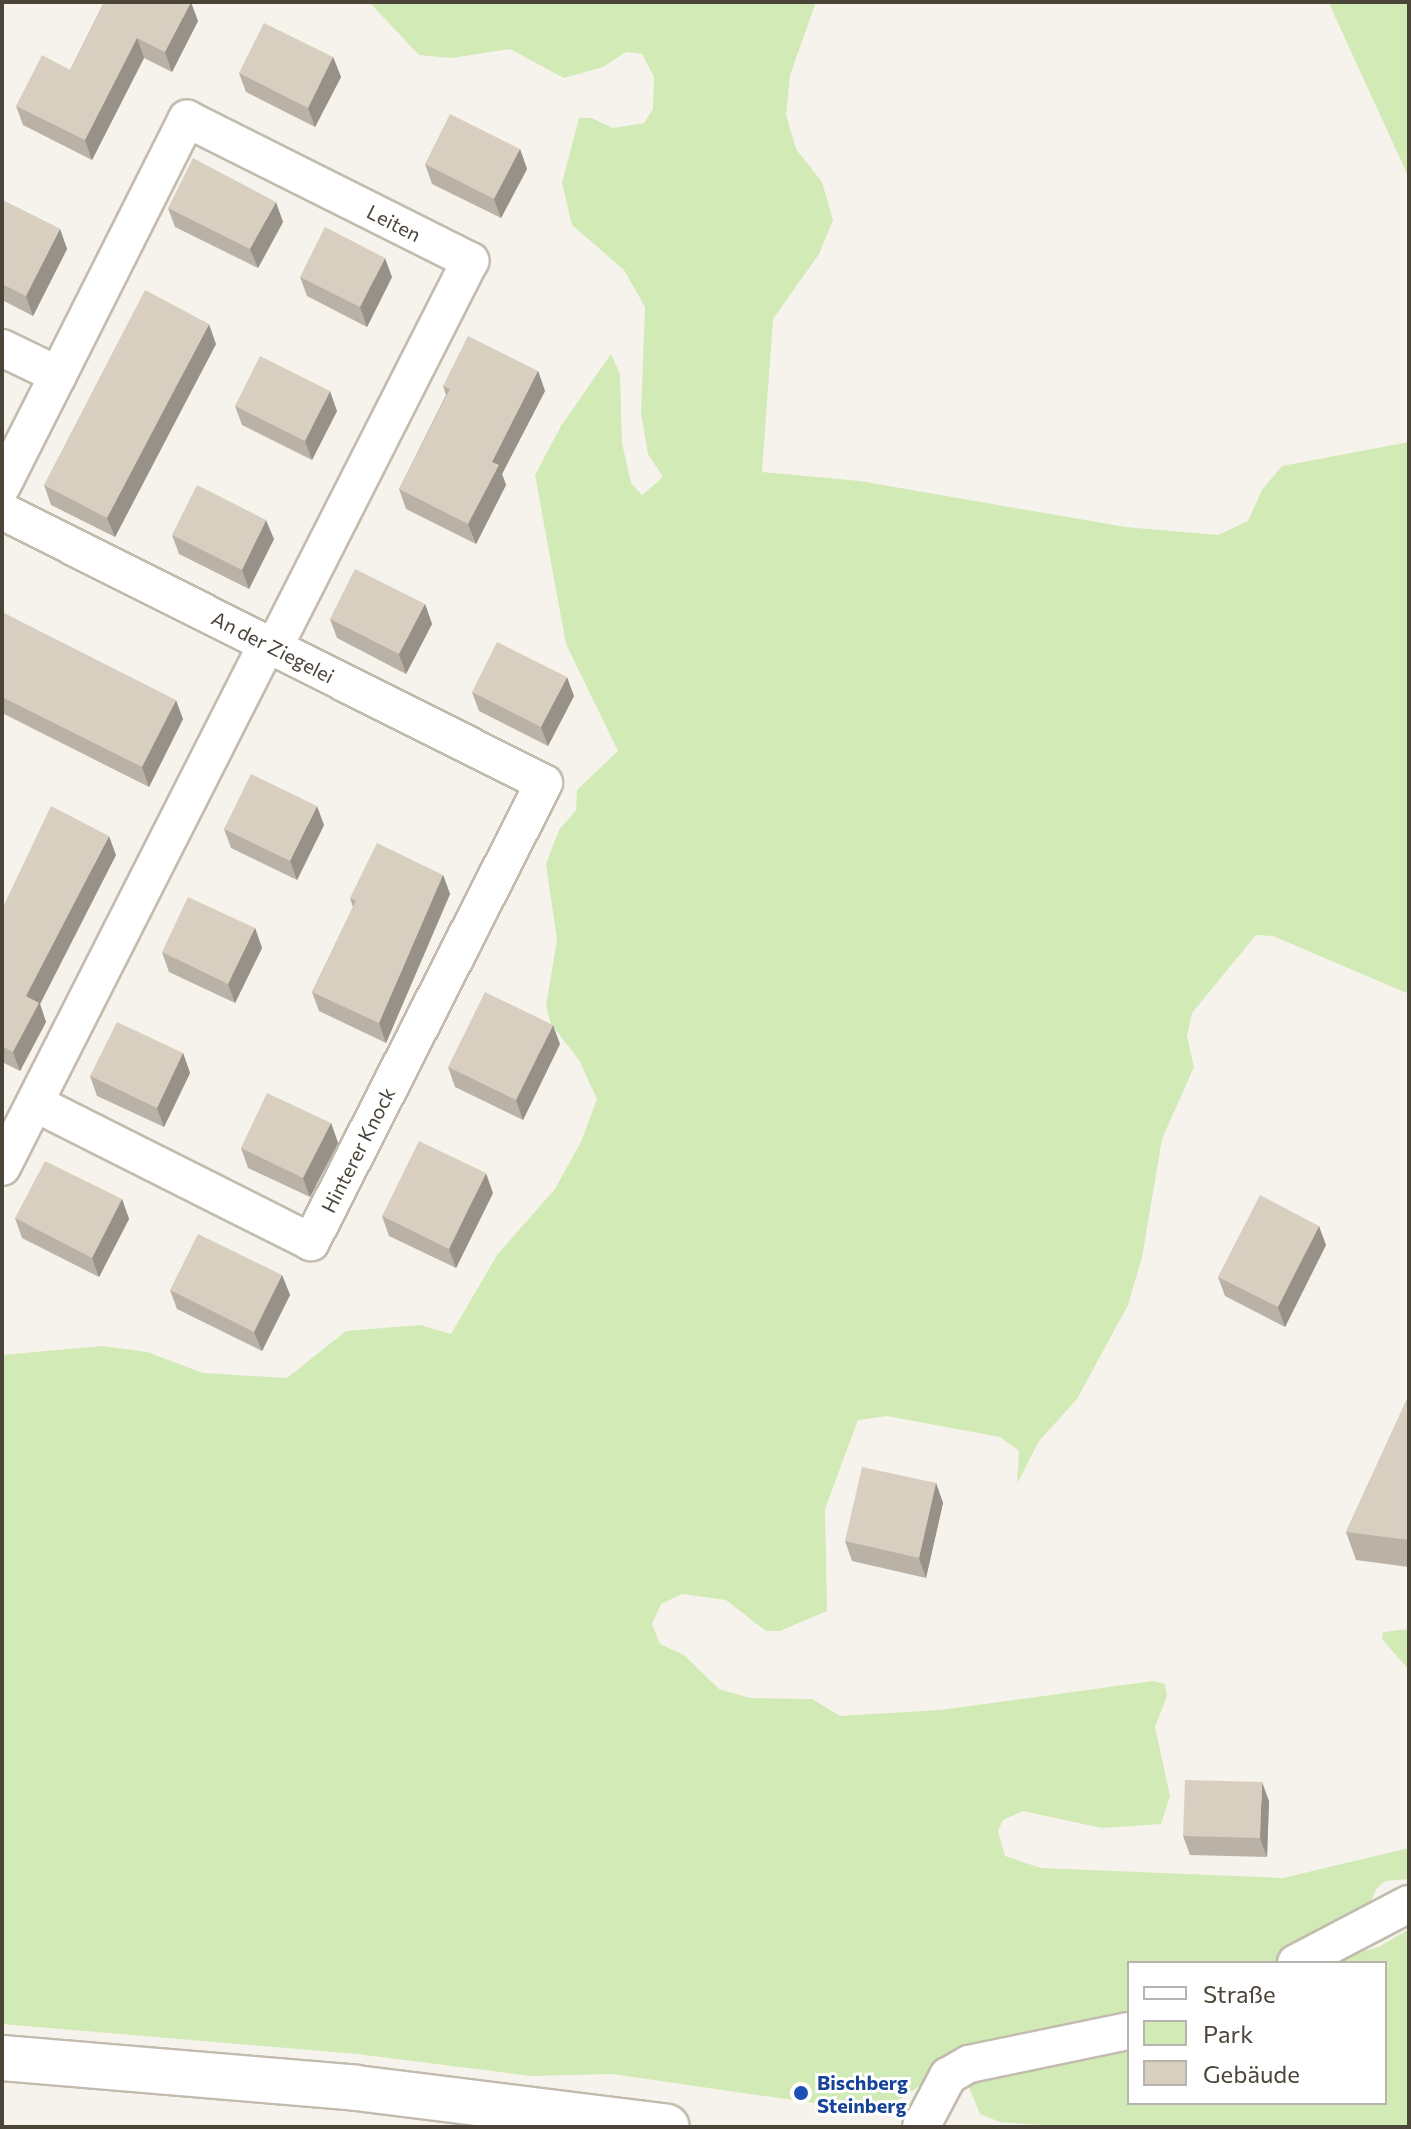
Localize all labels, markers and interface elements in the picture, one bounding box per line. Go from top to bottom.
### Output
street label: Leiten [363,199,425,247]
street label: An der Ziegelei [208,606,338,688]
street label: Hinterer Knock [316,1083,400,1217]
legend [1127,1961,1387,2105]
text: Straße [1203,1979,1276,2008]
text: Park [1203,2019,1253,2048]
text: Gebäude [1203,2059,1300,2088]
place label: Bischberg Steinberg [817,2070,908,2117]
marker: Bischberg Steinberg [792,2084,810,2102]

